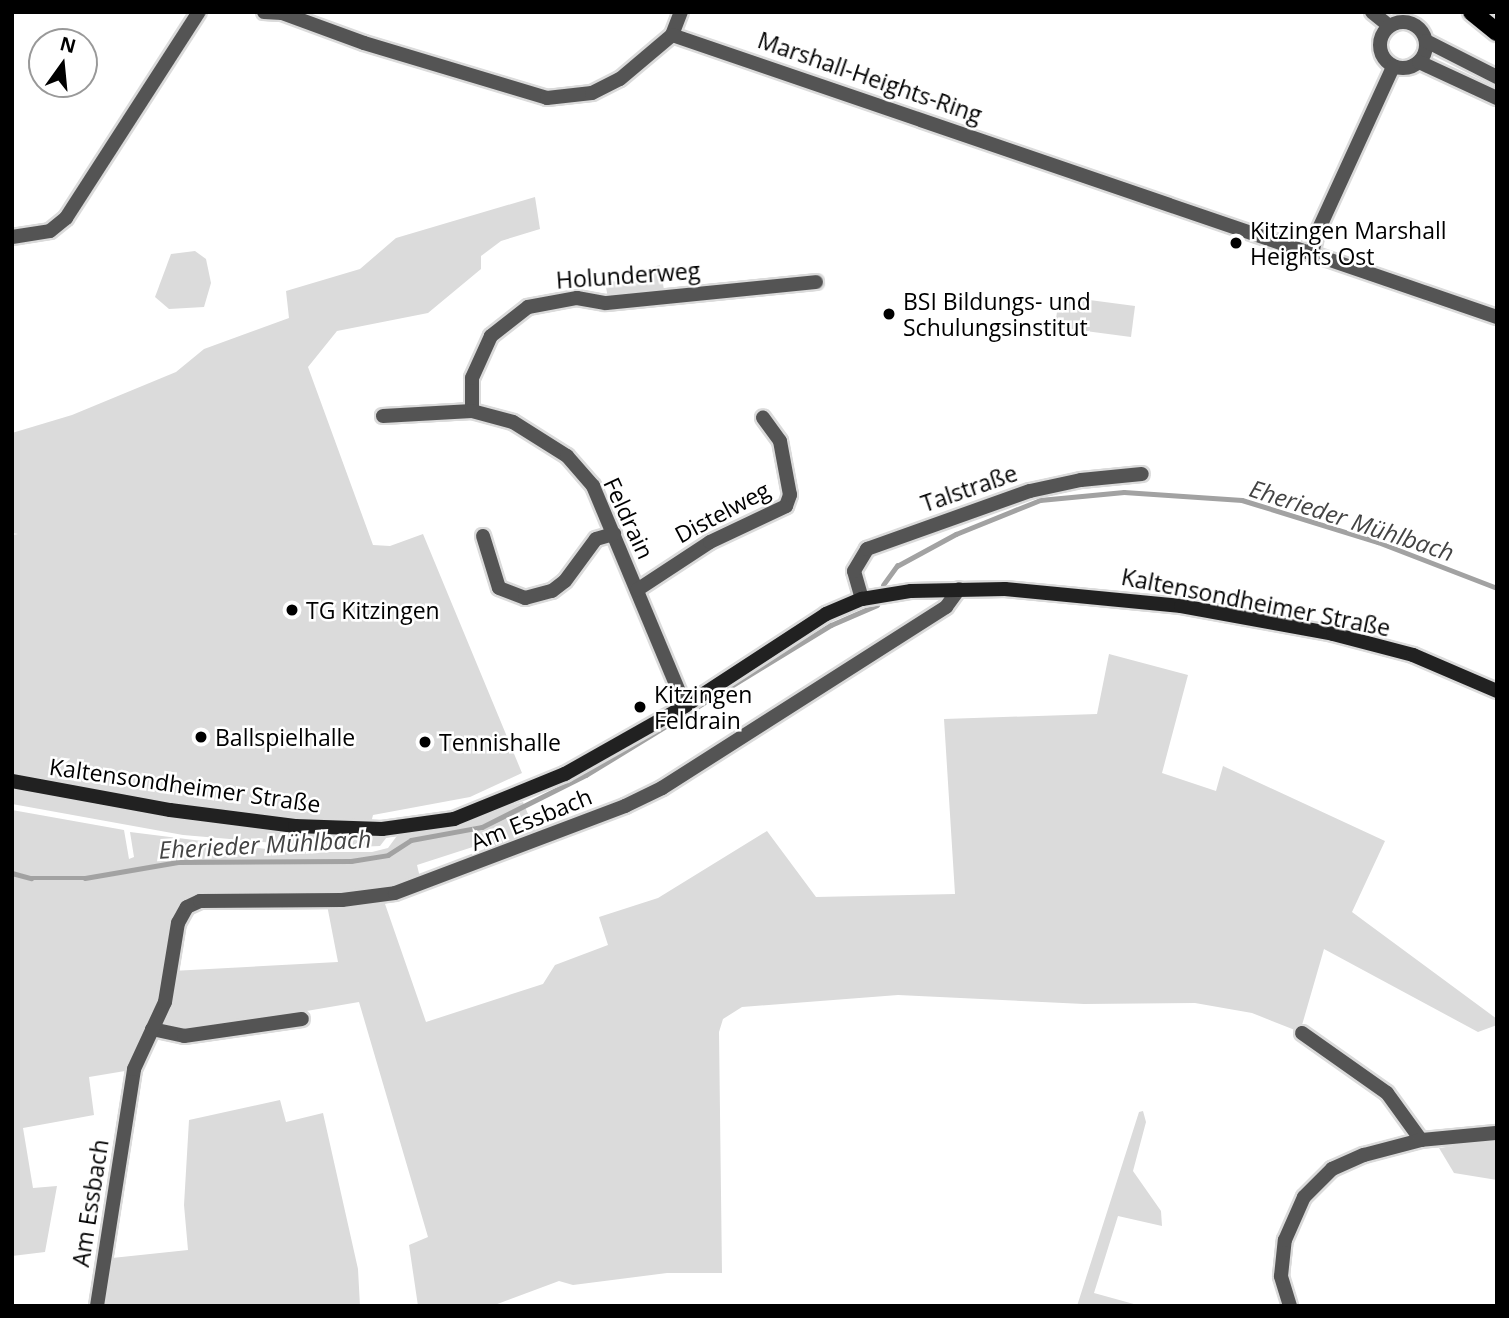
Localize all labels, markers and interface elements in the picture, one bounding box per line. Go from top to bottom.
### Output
street label: Marshall-Heights-Ring [754,26,986,128]
north arrow [28,28,98,98]
text: N [57,30,79,59]
place label: Kitzingen Marshall Heights Ost [1250,216,1447,270]
marker: Kitzingen Marshall Heights Ost [1228,235,1244,251]
street label: Holunderweg [555,256,701,294]
place label: BSI Bildungs- und Schulungsinstitut [903,287,1091,341]
marker: BSI Bildungs- und Schulungsinstitut [881,306,897,322]
street label: Talstraße [917,459,1021,517]
street label: Feldrain [598,473,660,563]
water label: Eherieder Mühlbach [1246,473,1458,567]
street label: Distelweg [670,475,774,549]
street label: Kaltensondheimer Straße [1119,562,1393,642]
place label: TG Kitzingen [306,596,440,624]
marker: TG Kitzingen [284,602,300,618]
place label: Kitzingen Feldrain [654,680,752,734]
marker: Kitzingen Feldrain [632,699,648,715]
place label: Ballspielhalle [215,723,355,751]
place label: Tennishalle [439,728,561,756]
marker: Ballspielhalle [193,729,209,745]
marker: Tennishalle [417,734,433,750]
street label: Kaltensondheimer Straße [48,752,322,818]
street label: Am Essbach [466,782,596,856]
water label: Eherieder Mühlbach [158,824,372,864]
street label: Am Essbach [66,1137,114,1269]

